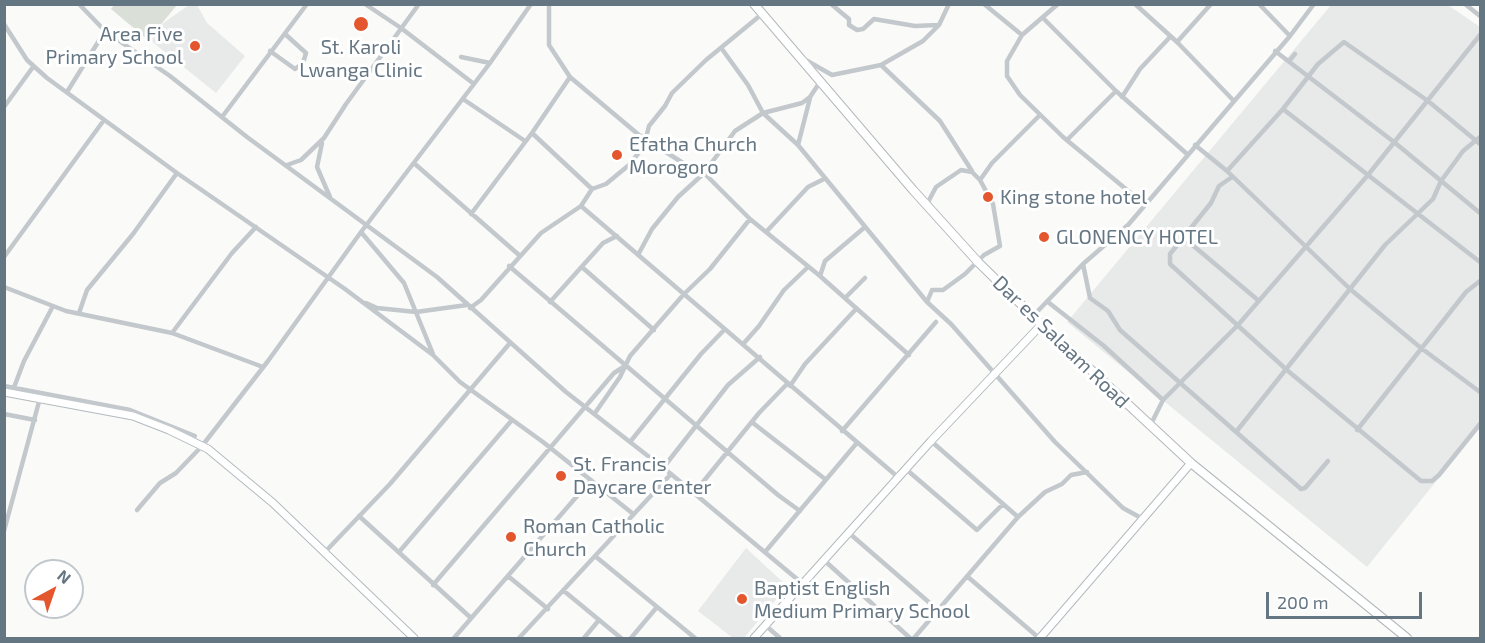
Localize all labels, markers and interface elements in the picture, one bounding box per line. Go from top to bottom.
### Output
marker: St. Karoli Lwanga Clinic [352,15,370,33]
place label: Area Five Primary School [45,22,183,69]
place label: St. Karoli Lwanga Clinic [299,35,423,82]
marker: Area Five Primary School [188,39,202,53]
place label: Efatha Church Morogoro [629,132,757,179]
marker: Efatha Church Morogoro [610,148,624,162]
place label: King stone hotel [1000,185,1147,209]
marker: King stone hotel [981,190,995,204]
place label: GLONENCY HOTEL [1056,225,1218,249]
marker: GLONENCY HOTEL [1037,230,1051,244]
street label: Dar es Salaam Road [988,271,1134,413]
place label: St. Francis Daycare Center [573,452,712,499]
marker: St. Francis Daycare Center [554,469,568,483]
place label: Roman Catholic Church [523,514,665,561]
marker: Roman Catholic Church [504,530,518,544]
north arrow [24,559,84,619]
text: N [54,565,75,587]
place label: Baptist English Medium Primary School [754,576,970,623]
scale bar [1269,580,1425,618]
text: 200 m [1277,591,1329,613]
marker: Baptist English Medium Primary School [735,592,749,606]

